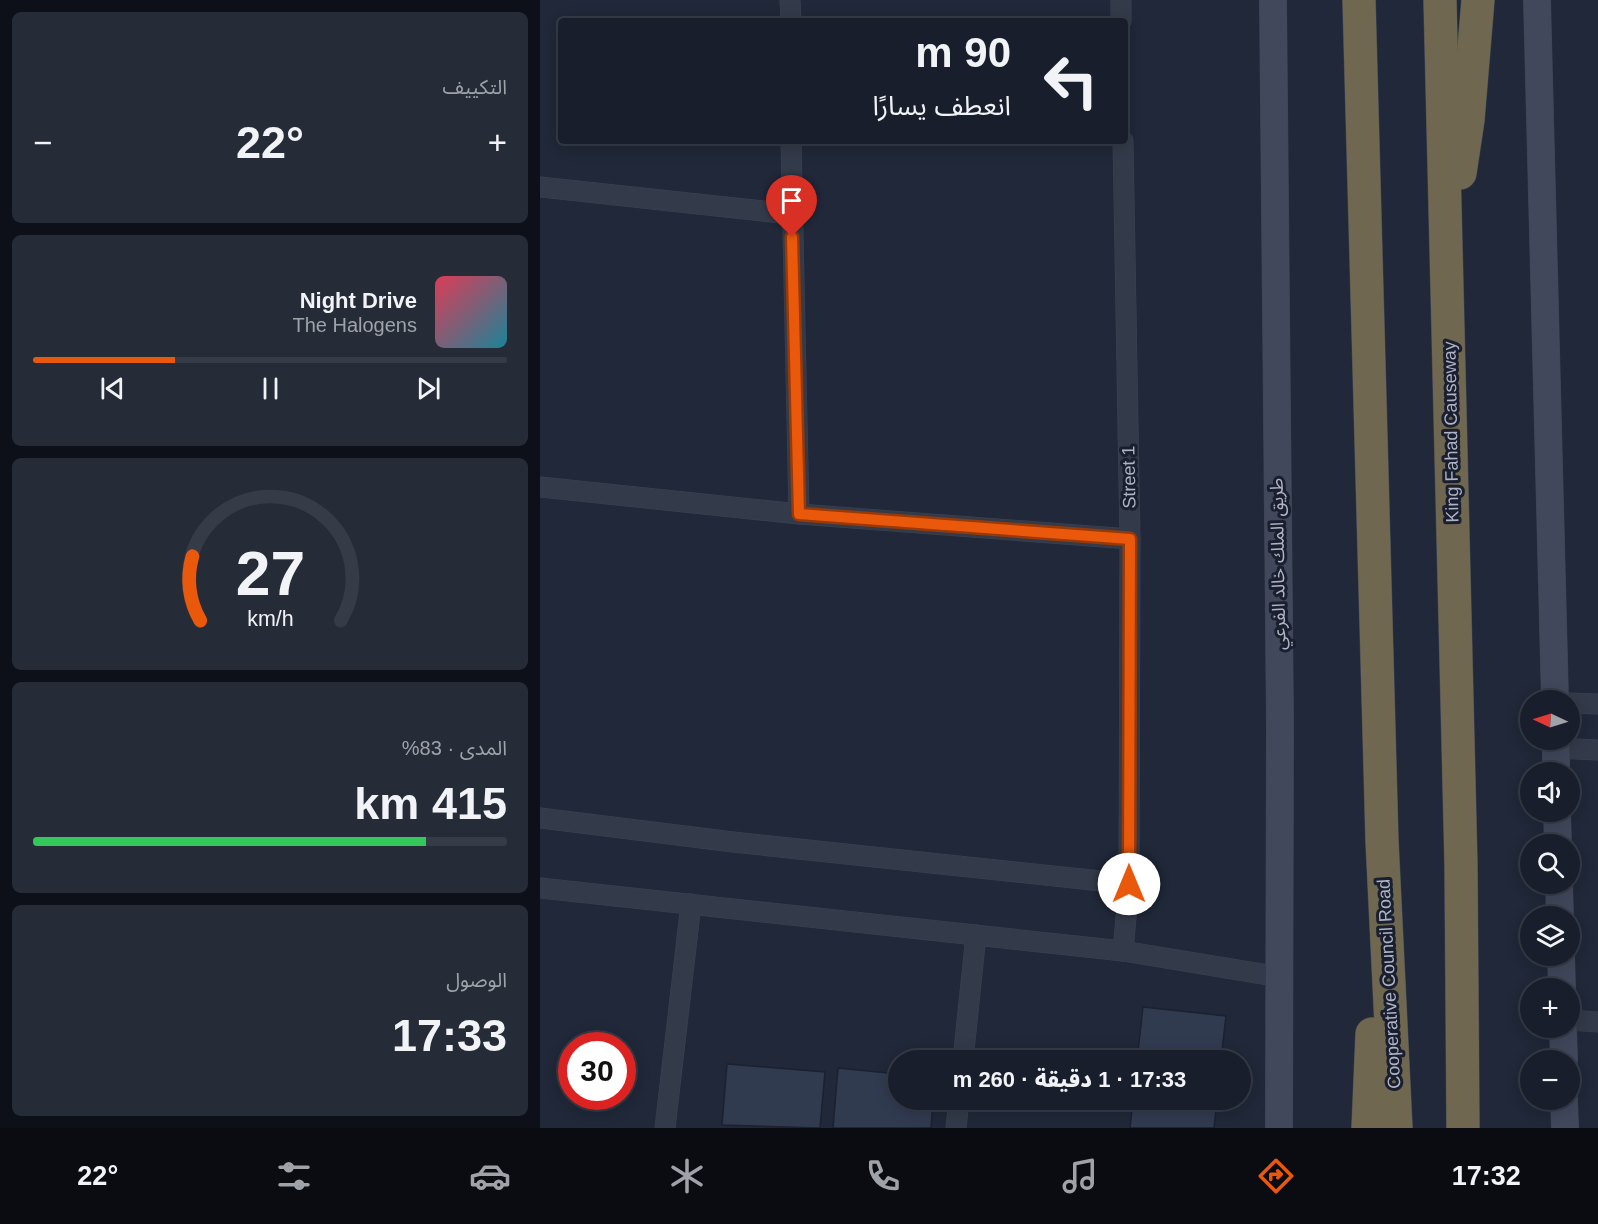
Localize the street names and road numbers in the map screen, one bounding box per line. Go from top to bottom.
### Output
street label: King Fahad Causeway [1439,341,1463,523]
street label: Street 1 [1118,445,1140,509]
street label: طريق الملك خالد الفرعي [1267,478,1293,650]
street label: Cooperative Council Road [1374,879,1404,1089]

